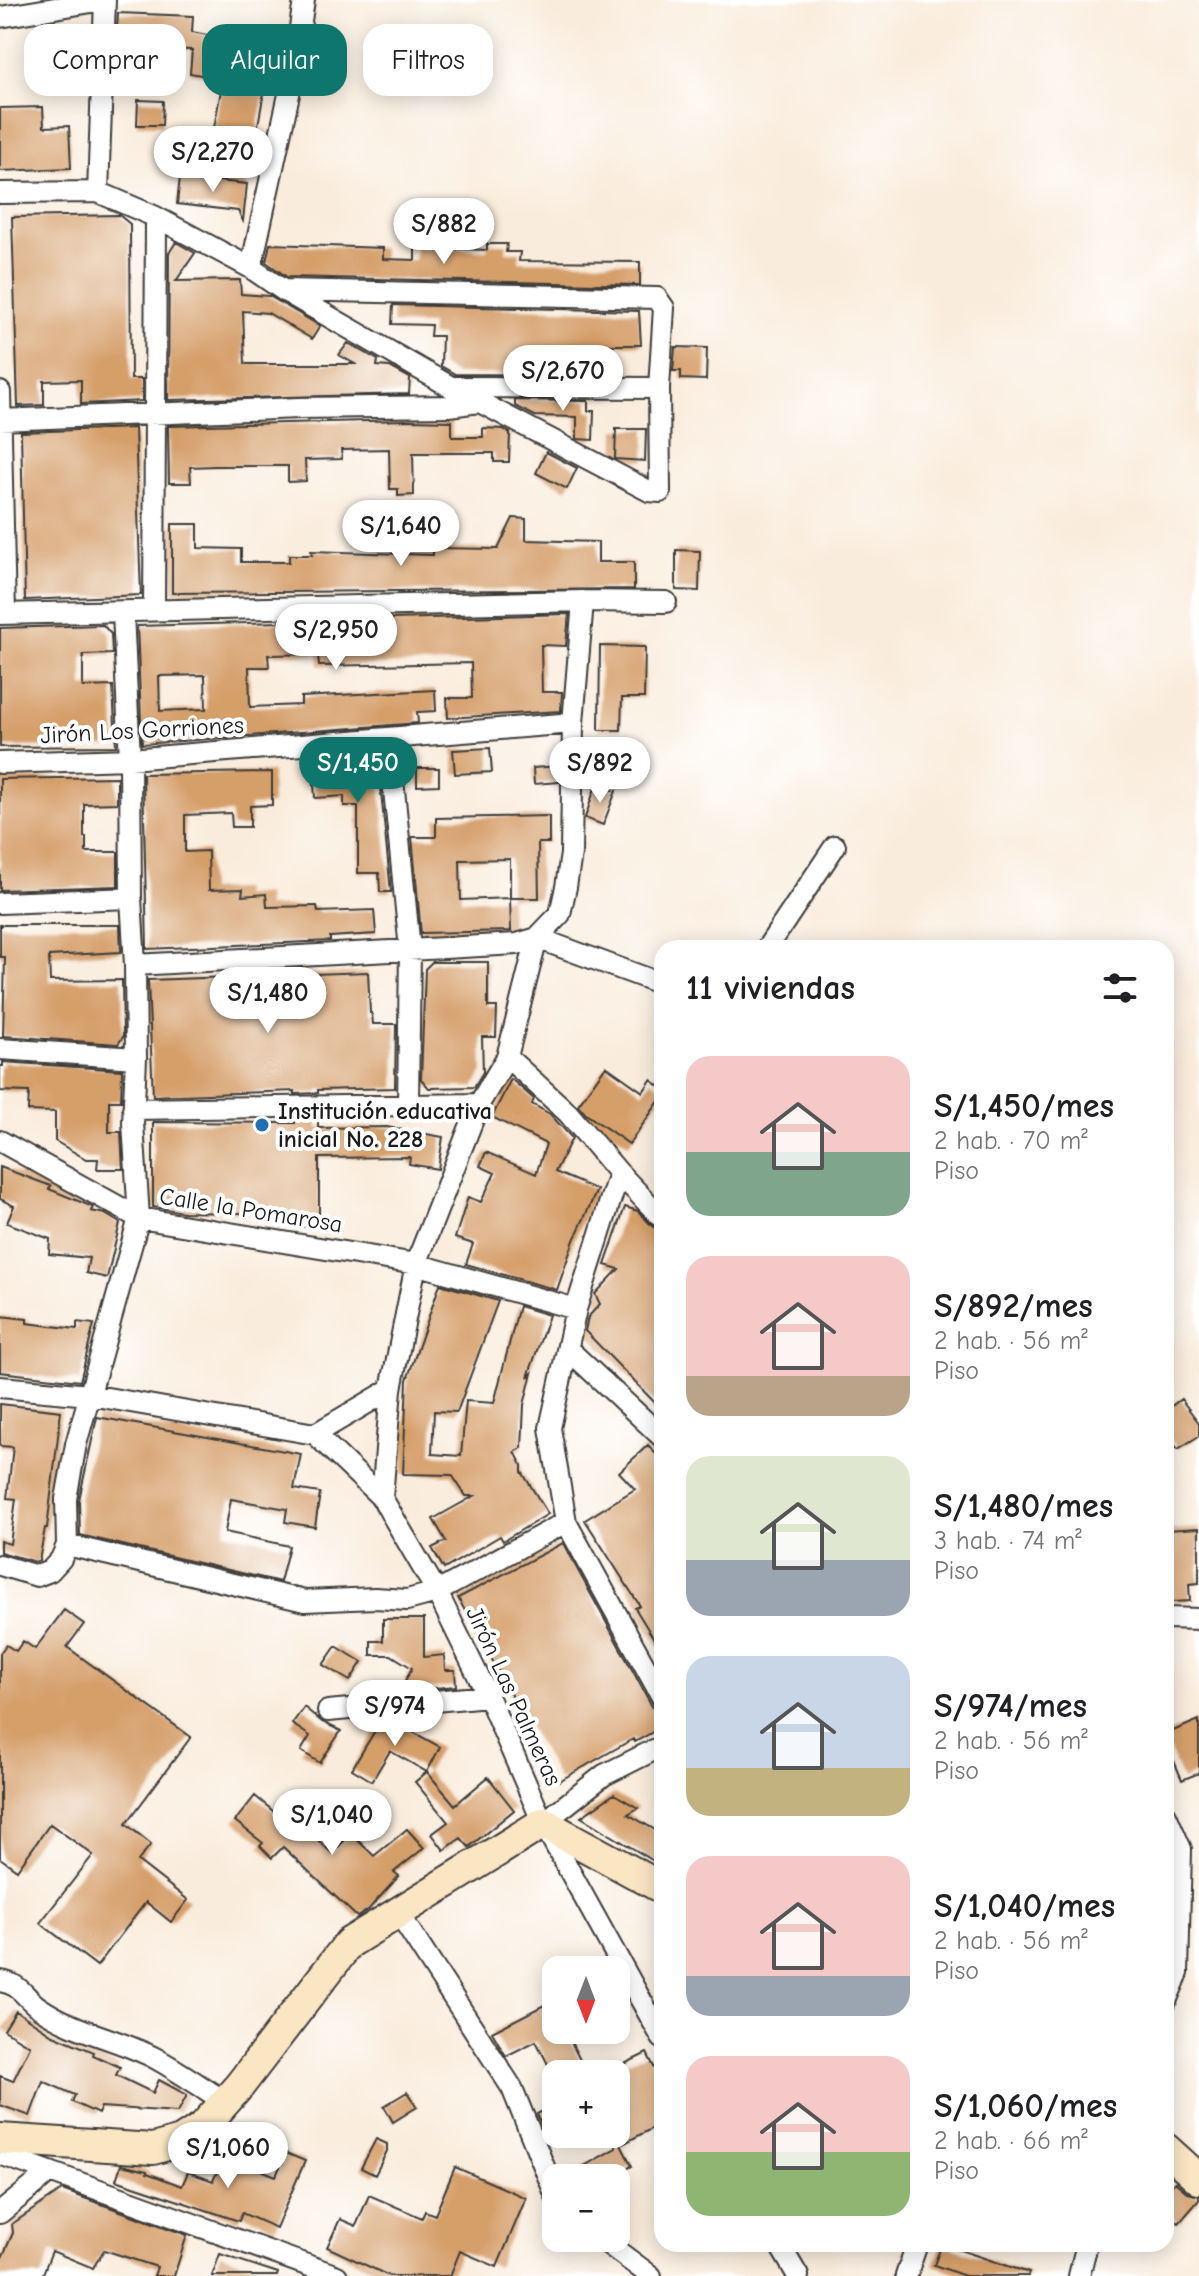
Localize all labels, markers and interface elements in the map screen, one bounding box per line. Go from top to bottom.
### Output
chip: Comprar [24,24,186,96]
chip: Alquilar [202,24,347,96]
chip: Filtros [363,24,493,96]
pin: S/2,270 [139,126,287,194]
text: S/2,270 [172,137,254,167]
pin: S/882 [388,198,500,266]
text: S/882 [411,209,477,239]
pin: S/2,670 [489,345,637,413]
text: S/2,670 [521,356,605,386]
pin: S/1,640 [327,500,475,568]
text: S/1,640 [360,511,442,541]
pin: S/2,950 [262,604,410,672]
text: S/2,950 [293,615,379,645]
street label: Jirón Los Gorriones [40,711,244,749]
pin: S/1,450 [284,737,432,805]
pin: S/892 [544,737,656,805]
text: S/1,450 [317,748,399,778]
text: S/892 [567,748,633,778]
icon: filters [1098,966,1142,1010]
pin: S/1,480 [194,967,342,1035]
text: 11 viviendas [686,968,855,1008]
text: S/1,480 [227,978,309,1008]
text: S/1,450/mes [934,1086,1114,1126]
icon: home [750,1088,846,1184]
place label: Institución educativa inicial No. 228 [278,1097,492,1153]
marker: Institución educativa inicial No. 228 [253,1116,271,1134]
text: 2 hab. · 70 m² [934,1126,1088,1156]
text: Piso [934,1156,979,1186]
street label: Calle la Pomarosa [158,1182,344,1238]
text: S/892/mes [934,1286,1093,1326]
icon: home [750,1288,846,1384]
text: 2 hab. · 56 m² [934,1326,1088,1356]
text: Piso [934,1356,979,1386]
text: S/1,480/mes [934,1486,1113,1526]
icon: home [750,1488,846,1584]
text: 3 hab. · 74 m² [934,1526,1082,1556]
text: Piso [934,1556,979,1586]
street label: Jirón Las Palmeras [460,1602,568,1790]
pin: S/974 [339,1680,451,1748]
text: S/974/mes [934,1686,1087,1726]
icon: home [750,1688,846,1784]
text: S/974 [365,1691,426,1721]
text: 2 hab. · 56 m² [934,1726,1088,1756]
text: Piso [934,1756,979,1786]
pin: S/1,040 [258,1789,406,1857]
text: S/1,040 [291,1800,373,1830]
text: S/1,040/mes [934,1886,1115,1926]
icon: home [750,1888,846,1984]
text: 2 hab. · 56 m² [934,1926,1088,1956]
north arrow [542,1956,630,2044]
map controls [542,1956,630,2252]
text: Piso [934,1956,979,1986]
button: + [542,2060,630,2148]
text: S/1,060/mes [934,2086,1117,2126]
icon: home [750,2088,846,2184]
pin: S/1,060 [154,2122,302,2190]
text: 2 hab. · 66 m² [934,2126,1088,2156]
text: S/1,060 [186,2133,270,2163]
text: Piso [934,2156,979,2186]
button: − [542,2164,630,2252]

